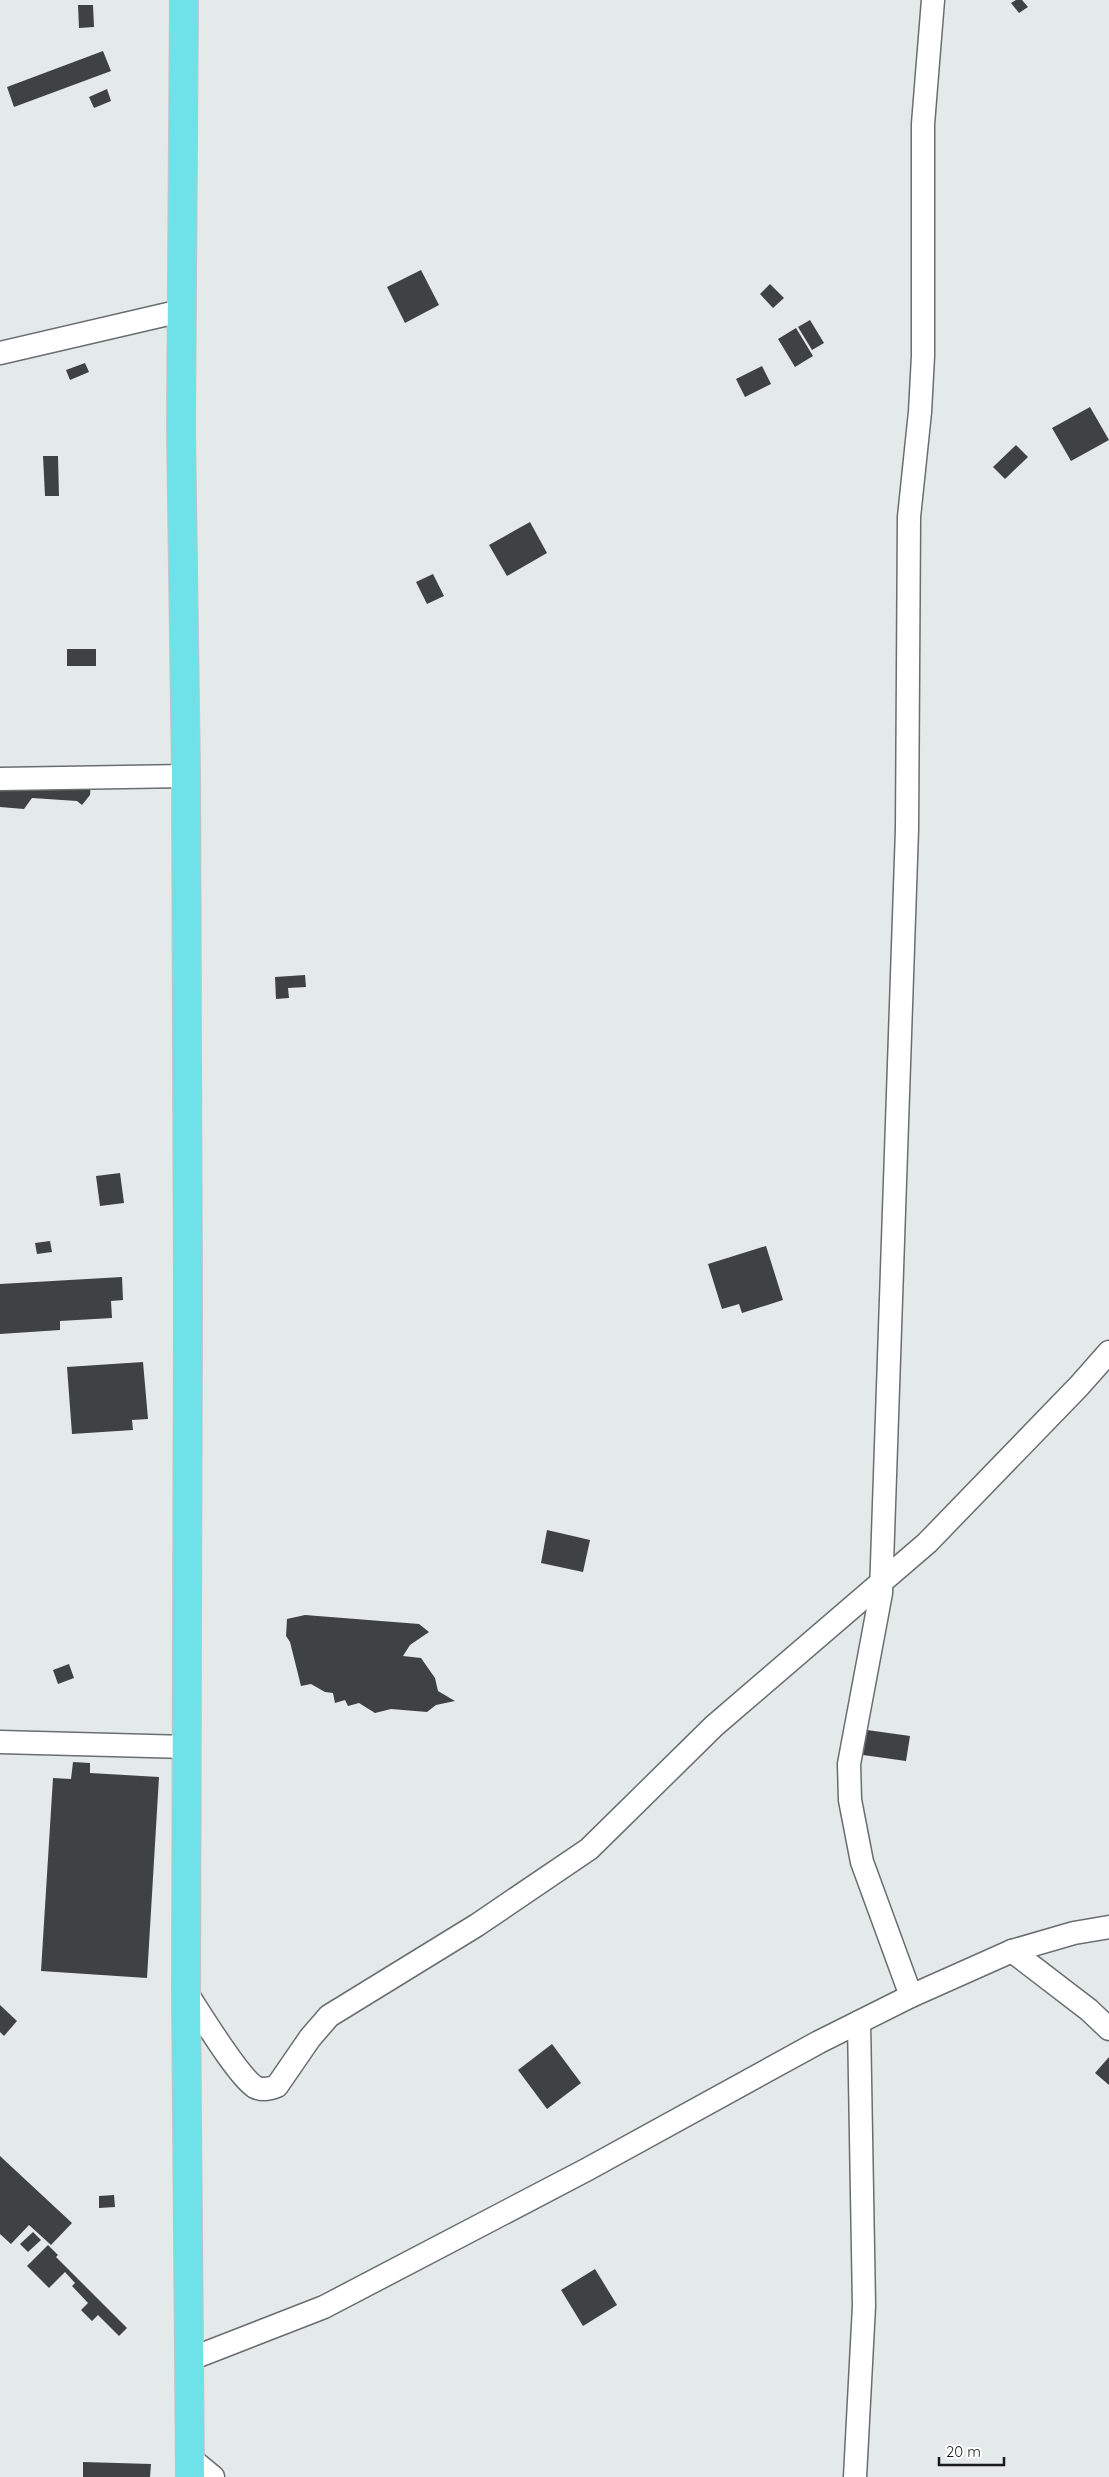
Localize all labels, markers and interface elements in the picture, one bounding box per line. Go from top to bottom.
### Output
scale bar [939,2434,1004,2466]
text: 20 m [946,2442,981,2461]

